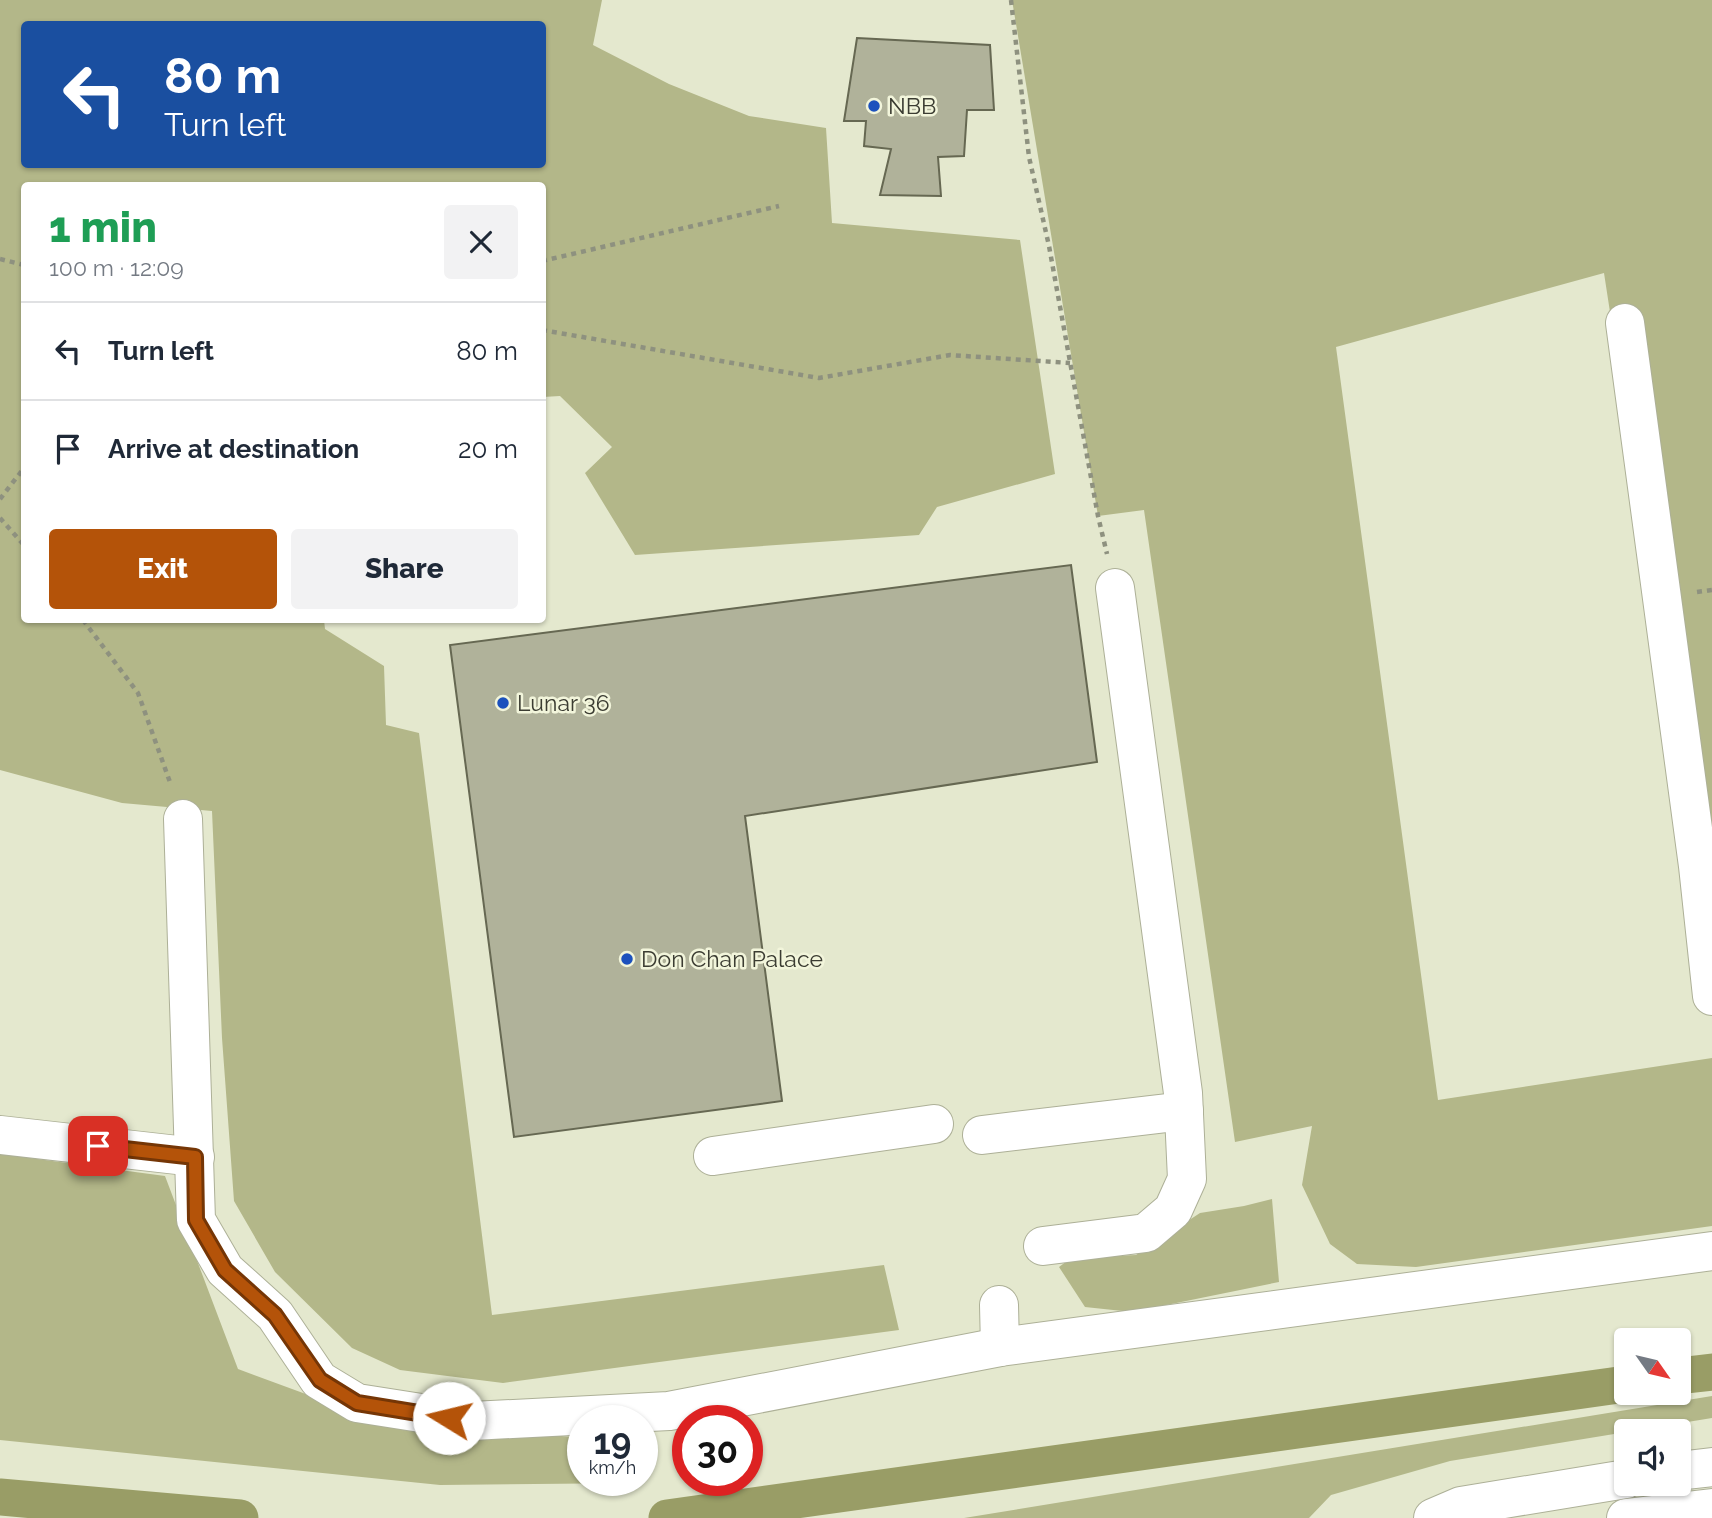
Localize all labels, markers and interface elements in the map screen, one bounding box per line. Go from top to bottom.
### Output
text: 80 m [164,47,281,104]
icon: left [49,49,140,140]
place label: NBB [888,92,936,119]
marker: NBB [866,98,882,114]
text: Turn left [164,106,286,143]
text: 1 min [49,203,157,252]
button: close [444,205,518,279]
text: 100 m · 12:09 [49,254,184,281]
icon: left [49,332,87,370]
text: Turn left [108,336,214,366]
text: 80 m [456,336,518,366]
icon: arrive [49,430,87,468]
text: Arrive at destination [108,434,359,464]
text: 20 m [458,434,518,464]
button: Exit [49,529,277,609]
button: Share [291,529,518,609]
place label: Lunar 36 [517,689,610,716]
marker: Lunar 36 [495,695,511,711]
place label: Don Chan Palace [641,945,823,972]
marker: Don Chan Palace [619,951,635,967]
pin [68,1116,128,1176]
icon: arrive [79,1127,117,1165]
north arrow [1614,1328,1690,1405]
map controls [1614,1328,1691,1496]
position arrow [412,1381,486,1455]
speed limit sign: 30 [672,1405,763,1496]
button: sound [1614,1419,1691,1496]
text: 19 [594,1421,631,1462]
text: km/h [589,1457,636,1478]

